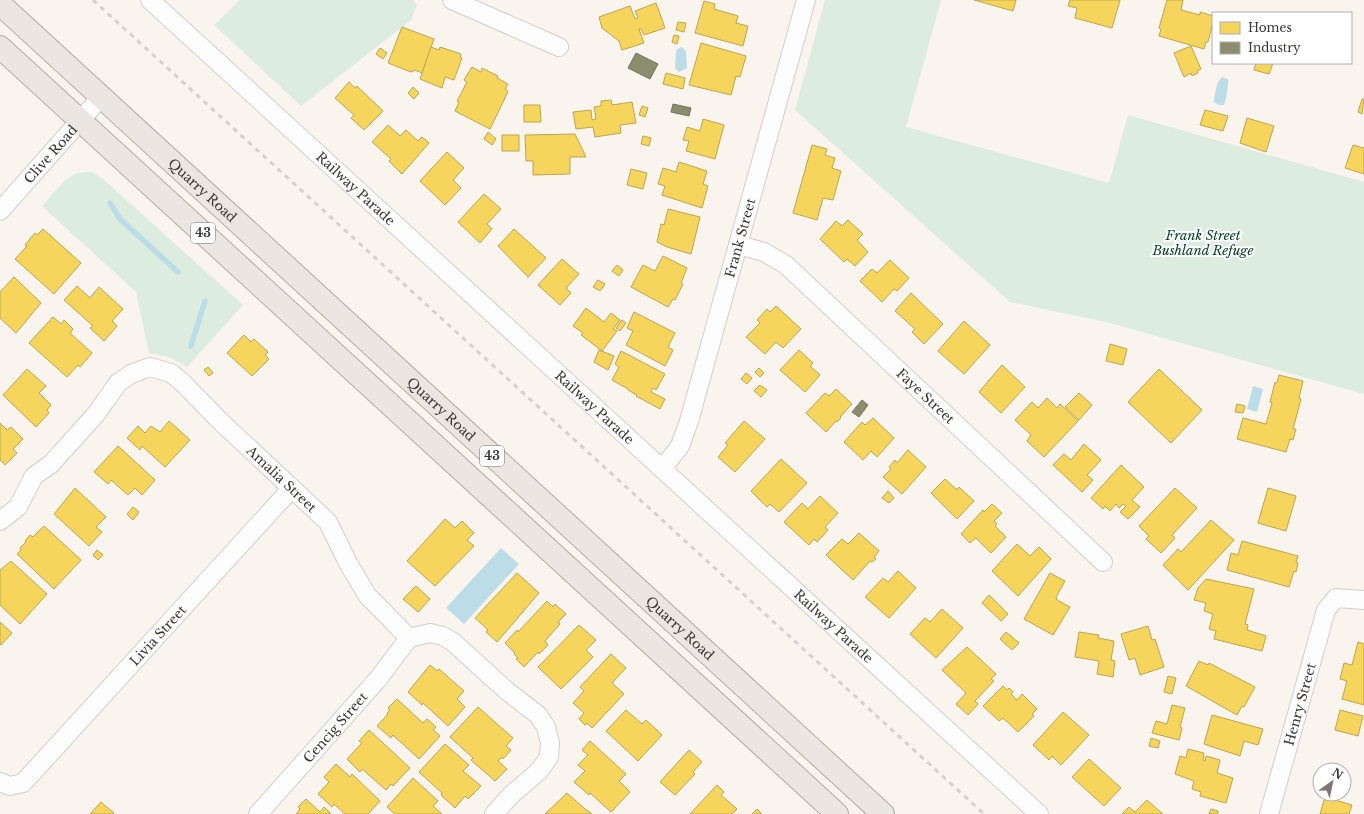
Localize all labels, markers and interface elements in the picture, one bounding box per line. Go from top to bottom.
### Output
legend [1212,12,1352,64]
text: Homes [1248,20,1292,35]
text: Industry [1248,40,1301,55]
street label: Clive Road [20,122,81,187]
street label: Railway Parade [312,148,399,229]
street label: Quarry Road [165,155,240,226]
street label: Frank Street [721,196,760,279]
road number: 43 [191,223,215,243]
park label: Frank Street Bushland Refuge [1152,227,1253,259]
street label: Faye Street [893,365,958,428]
street label: Railway Parade [551,367,637,448]
street label: Quarry Road [403,374,479,445]
street label: Amalia Street [242,442,320,516]
road number: 43 [480,446,504,466]
street label: Railway Parade [790,586,876,667]
street label: Quarry Road [642,593,718,664]
street label: Livia Street [126,602,190,669]
street label: Henry Street [1281,661,1320,748]
street label: Cencig Street [300,689,371,766]
north arrow [1312,762,1352,802]
text: N [1329,765,1346,783]

